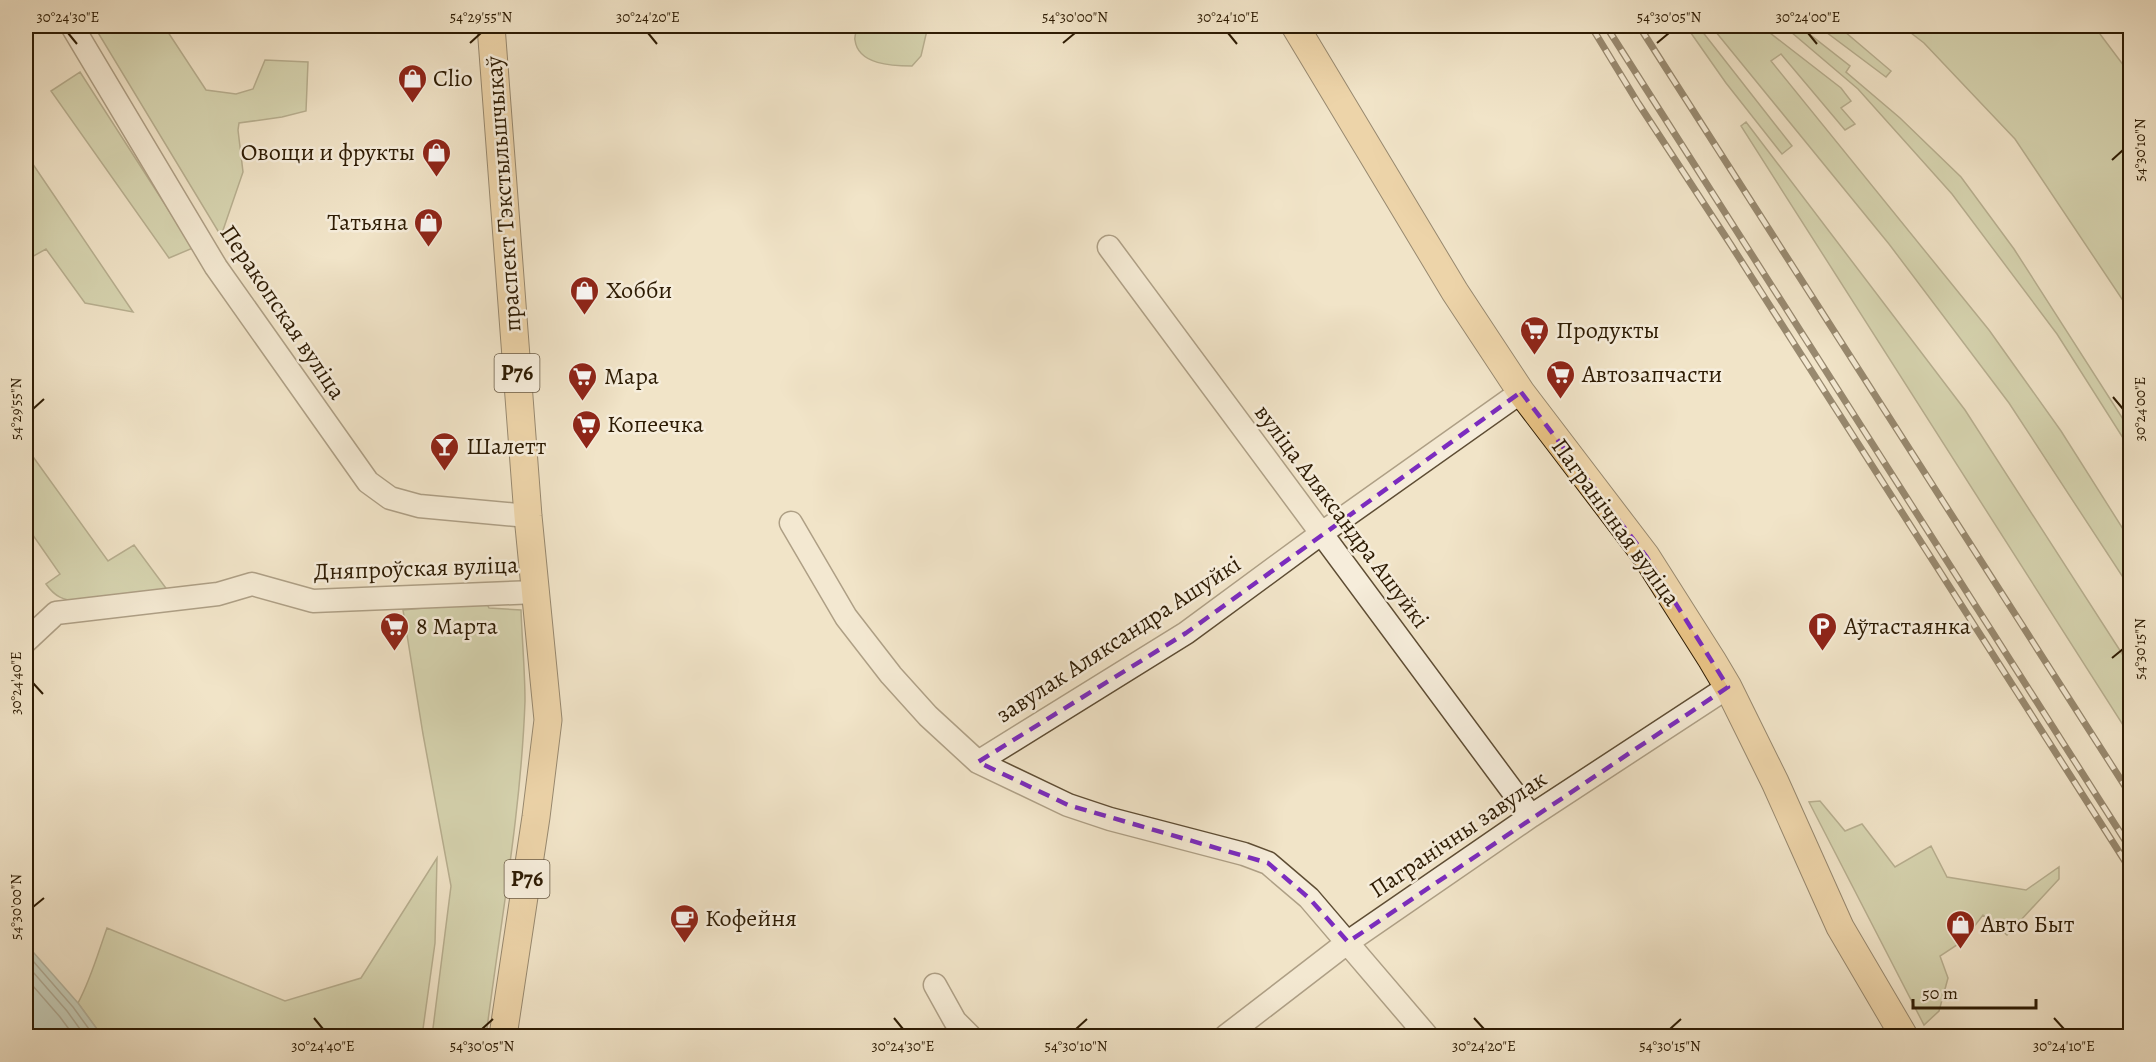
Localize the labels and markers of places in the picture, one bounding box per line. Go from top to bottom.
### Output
shop icon: Clio [396,62,428,104]
place label: Clio [433,62,473,94]
place label: Овощи и фрукты [241,136,415,168]
shop icon: Овощи и фрукты [420,136,452,178]
place label: Татьяна [327,206,408,238]
shop icon: Татьяна [413,206,445,248]
shop icon: Хобби [569,274,601,316]
place label: Хобби [606,274,672,306]
supermarket icon: Продукты [1519,314,1551,356]
place label: Продукты [1556,314,1660,346]
supermarket icon: Автозапчасти [1545,358,1577,400]
place label: Автозапчасти [1581,358,1722,390]
supermarket icon: Мара [567,360,599,402]
place label: Мара [604,360,659,392]
supermarket icon: Копеечка [570,408,602,450]
place label: Копеечка [607,408,704,440]
bar icon: Шалетт [429,430,461,472]
place label: Шалетт [466,430,547,462]
supermarket icon: 8 Марта [379,610,411,652]
place label: 8 Марта [416,610,498,642]
parking icon: Аўтастаянка [1807,610,1839,652]
place label: Аўтастаянка [1843,610,1971,642]
cafe icon: Кофейня [668,902,700,944]
place label: Кофейня [705,902,797,934]
shop icon: Авто Быт [1944,908,1976,950]
place label: Авто Быт [1980,908,2075,940]

